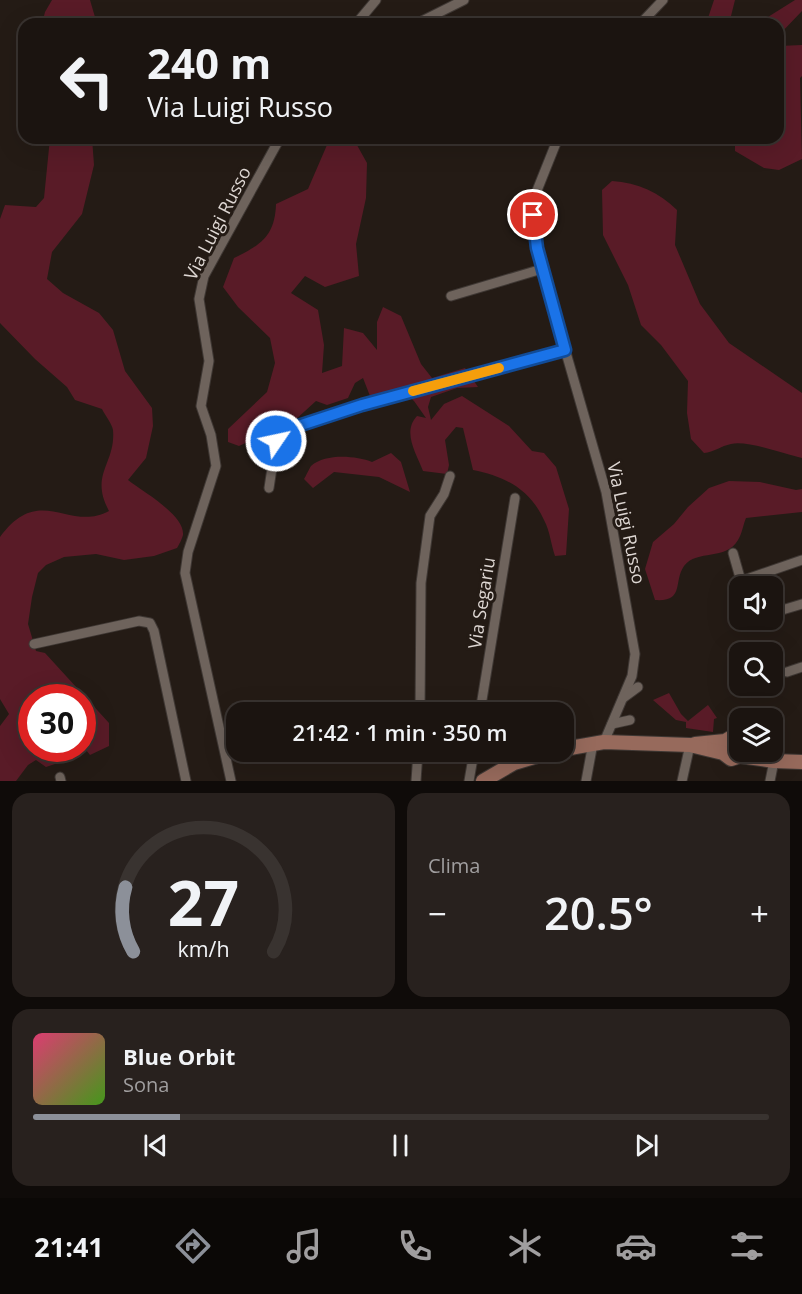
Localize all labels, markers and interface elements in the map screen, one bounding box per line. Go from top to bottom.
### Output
text: 240 m [147,34,271,91]
icon: left [48,42,126,120]
text: Via Luigi Russo [147,88,333,125]
street label: Via Luigi Russo [178,162,256,284]
pin [507,189,558,240]
icon: arrive [516,198,549,231]
position arrow [244,409,308,473]
street label: Via Luigi Russo [602,460,652,586]
street label: Via Segariu [462,555,500,651]
map controls [729,576,783,762]
button: sound [729,576,783,630]
button: search [729,642,783,696]
speed limit sign: 30 [18,684,96,762]
button: layers [729,708,783,762]
text: 21:42 · 1 min · 350 m [292,717,508,747]
text: Clima [428,852,480,879]
text: 27 [168,859,239,944]
text: 20.5° [544,882,653,943]
text: − [428,891,447,936]
text: + [750,891,769,936]
text: km/h [177,934,230,963]
text: Blue Orbit [123,1041,235,1071]
text: Sona [123,1071,169,1098]
icon: previous [139,1129,172,1162]
icon: pause [384,1129,417,1162]
icon: next [630,1129,663,1162]
icon: directions [172,1225,214,1267]
icon: music [283,1225,325,1267]
icon: phone [394,1225,436,1267]
icon: climate [504,1225,546,1267]
icon: car [615,1225,657,1267]
icon: filters [726,1225,768,1267]
text: 21:41 [34,1228,104,1265]

